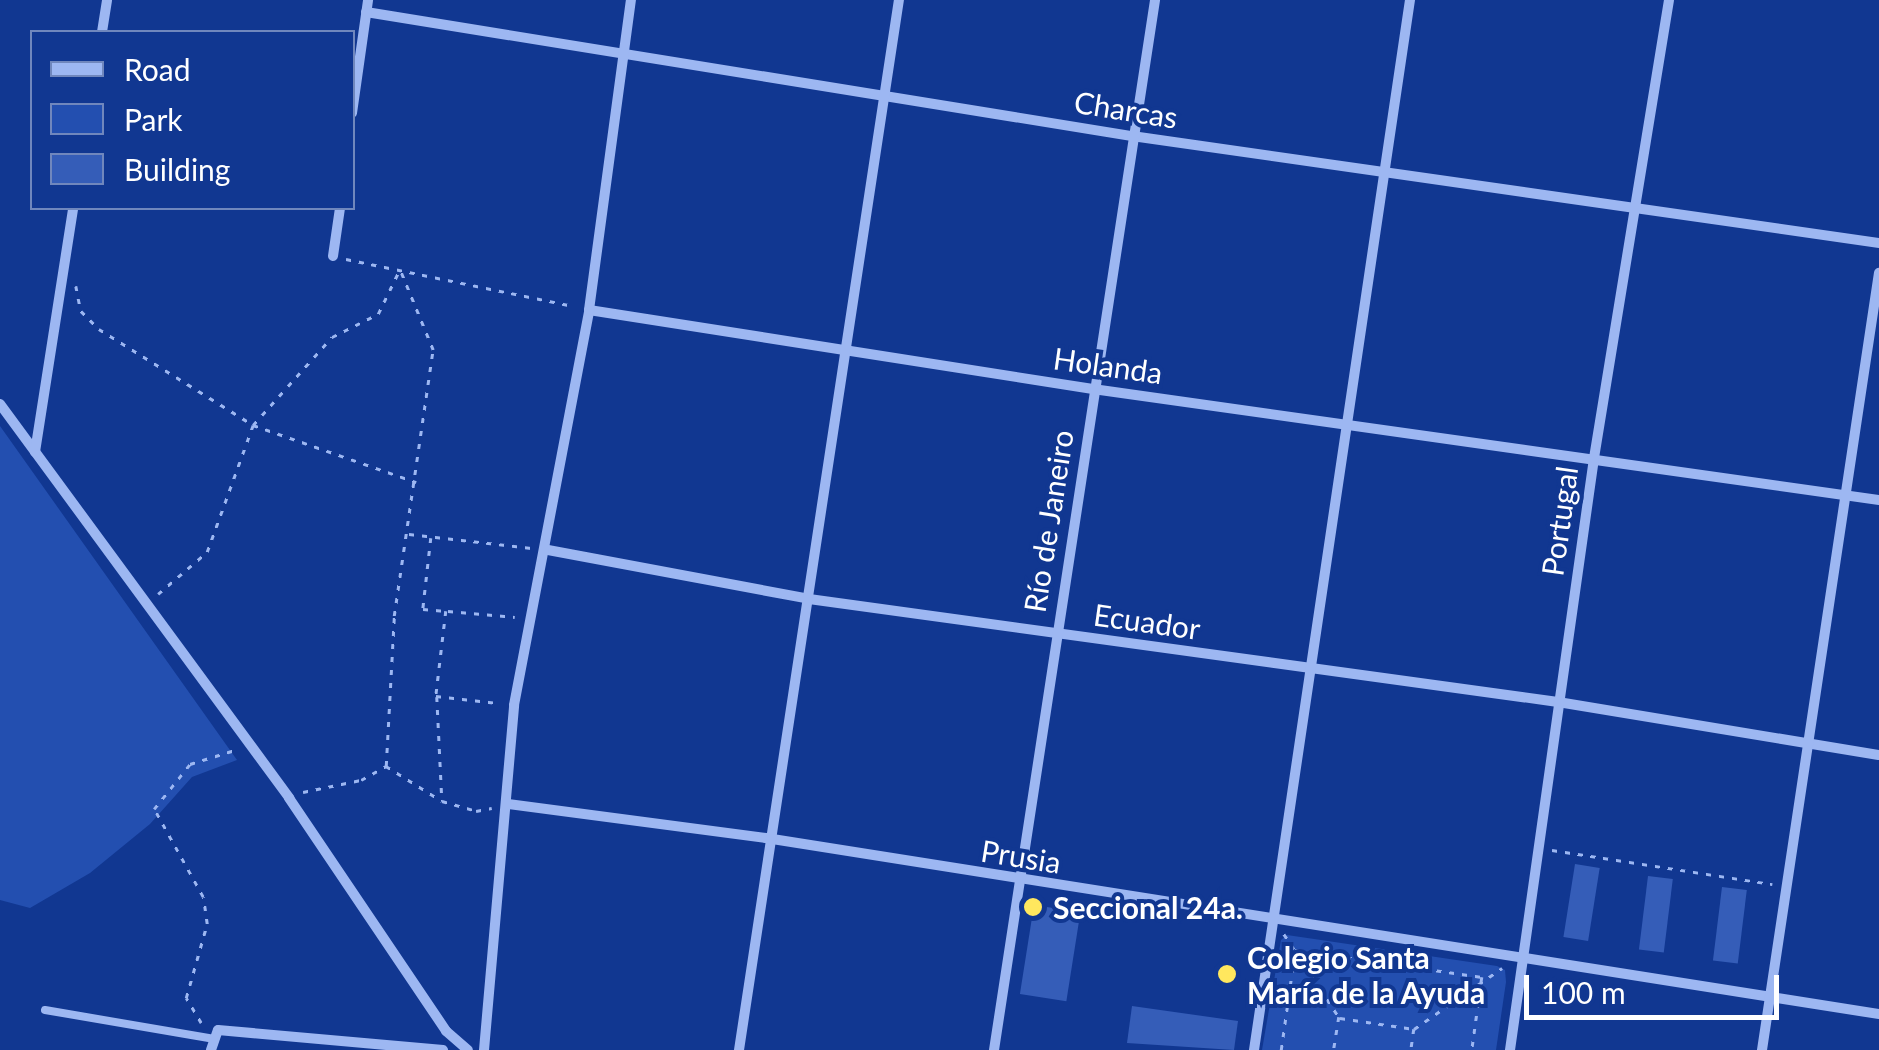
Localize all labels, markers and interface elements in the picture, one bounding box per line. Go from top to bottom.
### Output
legend [30,30,355,210]
text: Road [124,51,191,87]
street label: Charcas [1072,83,1180,135]
text: Park [124,101,183,137]
text: Building [124,151,230,187]
street label: Holanda [1051,340,1165,390]
street label: Río de Janeiro [1016,427,1080,615]
street label: Portugal [1534,464,1584,578]
street label: Ecuador [1091,596,1203,646]
street label: Prusia [978,832,1064,880]
place label: Seccional 24a. [1053,889,1243,925]
marker: Seccional 24a. [1022,896,1044,918]
place label: Colegio Santa María de la Ayuda [1247,939,1486,1010]
scale bar [1529,955,1784,1017]
marker: Colegio Santa María de la Ayuda [1216,963,1238,985]
text: 100 m [1541,974,1626,1010]

